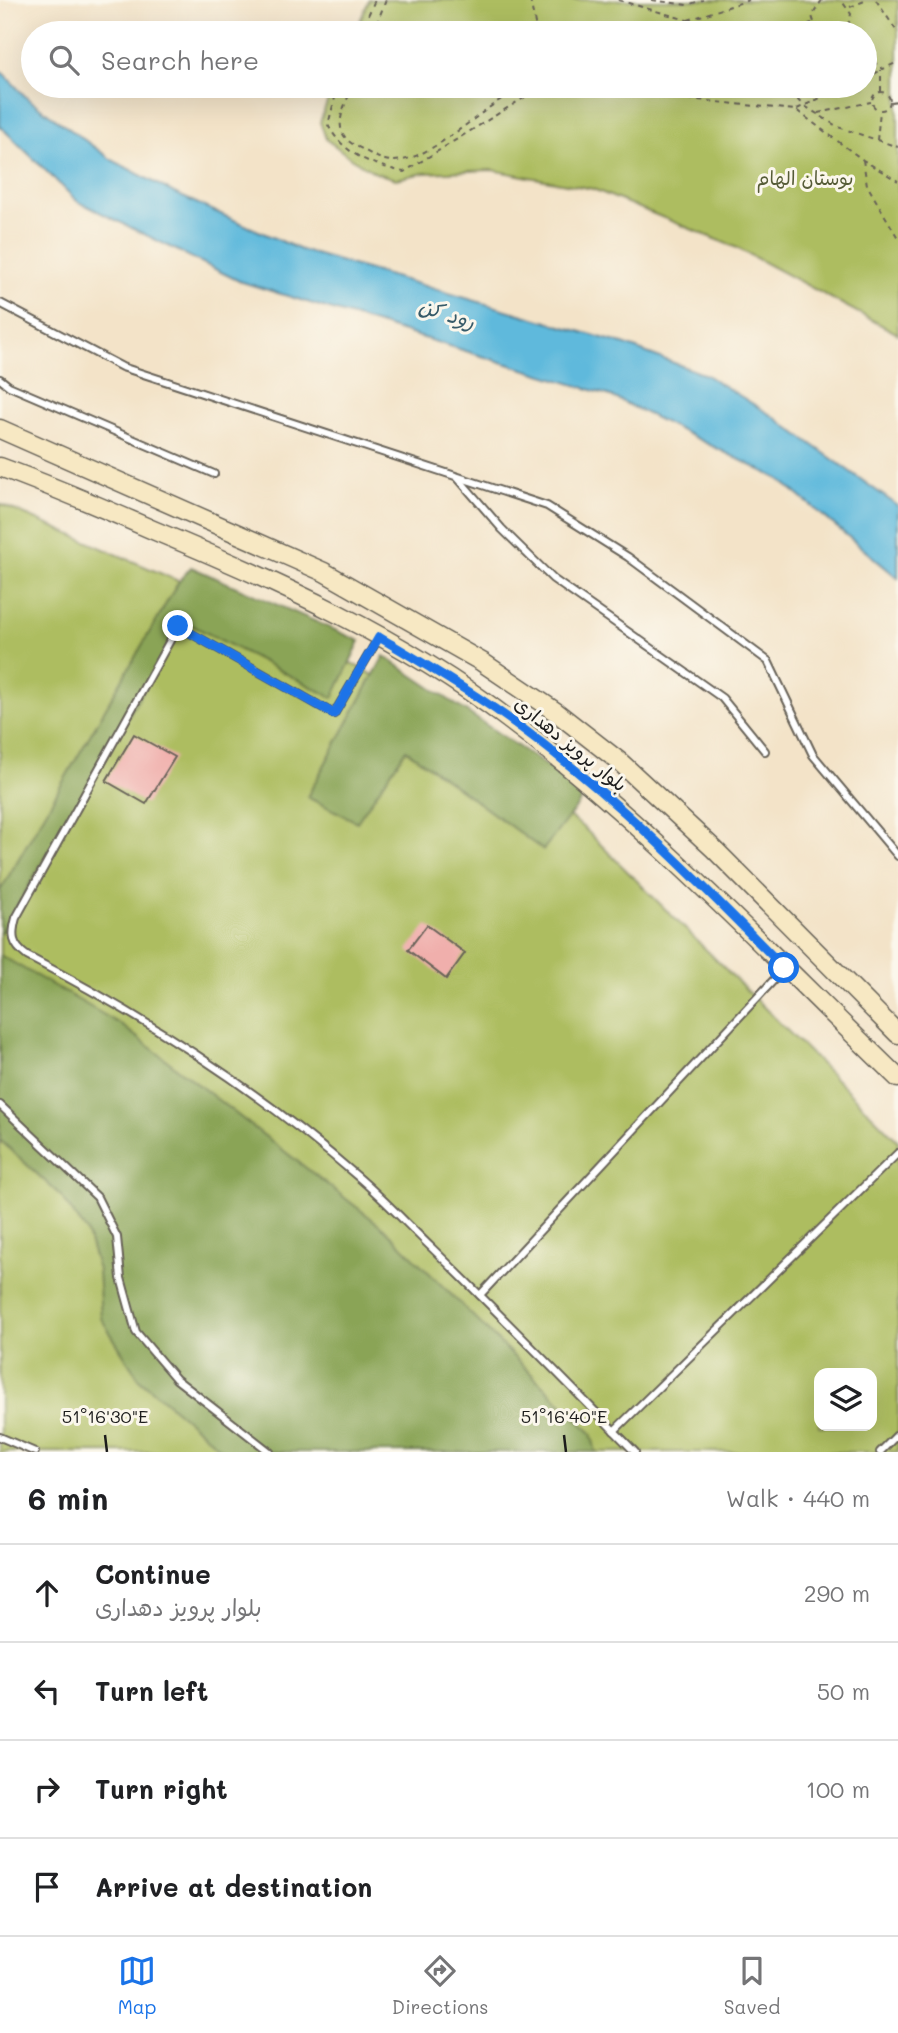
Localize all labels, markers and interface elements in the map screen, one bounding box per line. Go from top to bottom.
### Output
search box [21,21,877,98]
icon: search [45,41,83,79]
text: Search here [101,43,259,77]
park label: بوستان الهام [757,165,854,193]
water label: رود کن [416,291,479,334]
route end [162,610,193,641]
street label: بلوار پرویز دهداری [509,691,633,797]
route start [768,952,799,983]
map controls [814,1368,877,1431]
button: layers [814,1368,877,1431]
text: 51°16'30"E [62,1404,148,1428]
text: 51°16'40"E [521,1404,607,1428]
text: 6 min [28,1478,108,1518]
text: Walk · 440 m [726,1483,870,1513]
text: Continue [95,1557,211,1591]
icon: ahead [28,1574,66,1612]
text: 290 m [804,1578,870,1608]
text: بلوار پرویز دهداری [95,1592,262,1622]
icon: left [28,1672,66,1710]
text: Turn left [95,1674,208,1708]
text: 50 m [817,1676,870,1706]
icon: right [28,1770,66,1808]
text: Turn right [95,1772,228,1806]
text: 100 m [806,1774,870,1804]
icon: arrive [28,1868,66,1906]
text: Arrive at destination [95,1870,372,1904]
tab: Map [118,1952,156,2019]
tab: Directions [392,1952,488,2019]
tab: Saved [724,1952,780,2019]

